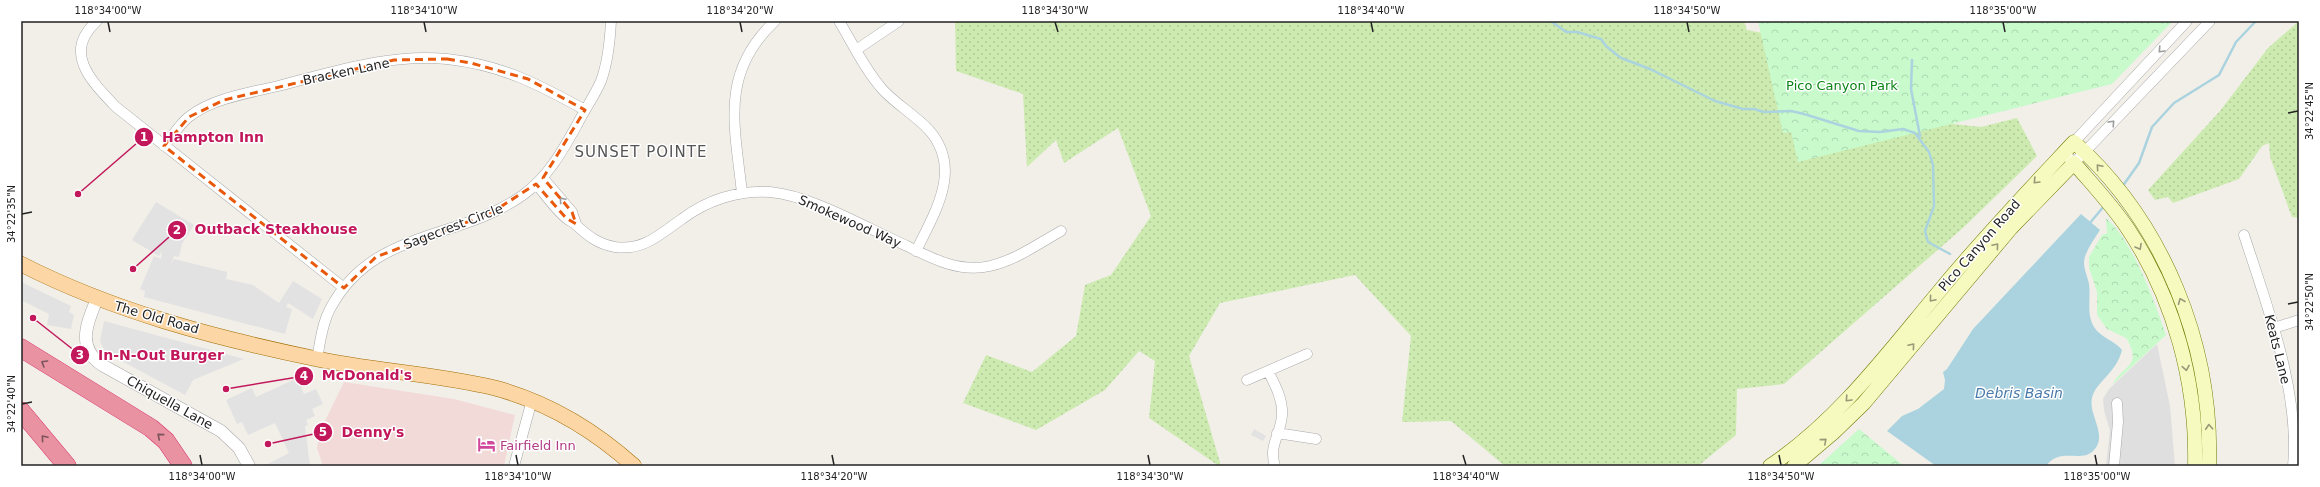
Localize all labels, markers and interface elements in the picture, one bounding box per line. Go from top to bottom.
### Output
text: 118°34'00"W [75,5,141,16]
text: 118°34'10"W [391,5,457,16]
text: 118°34'20"W [707,5,773,16]
text: 118°34'30"W [1022,5,1088,16]
text: 118°34'40"W [1338,5,1404,16]
text: 118°34'50"W [1654,5,1720,16]
text: 118°35'00"W [1970,5,2036,16]
one-way arrow [2158,45,2165,52]
street label: Bracken Lane [301,55,391,88]
park label: Pico Canyon Park [1786,78,1898,93]
text: 34°22'45"N [2304,82,2315,140]
one-way arrow [2107,120,2114,128]
callout: Hampton Inn [134,124,272,150]
text: Hampton Inn [162,129,264,145]
text: 1 [140,130,148,144]
district label: SUNSET POINTE [575,143,707,161]
one-way arrow [2097,165,2104,172]
one-way arrow [2033,176,2041,184]
text: 34°22'35"N [6,185,17,243]
street label: Smokewood Way [796,192,904,251]
one-way arrow [559,197,567,205]
street label: Pico Canyon Road [1936,197,2023,294]
street label: Sagecrest Circle [401,201,505,252]
callout: Outback Steakhouse [167,217,365,243]
text: Outback Steakhouse [195,221,357,237]
text: 2 [173,223,181,237]
one-way arrow [2134,243,2141,250]
one-way arrow [1991,244,1998,251]
text: 34°22'50"N [2304,273,2315,331]
one-way arrow [1929,295,1936,302]
one-way arrow [2177,297,2185,304]
street label: The Old Road [112,298,201,337]
street label: Keats Lane [2262,313,2293,386]
callout: In-N-Out Burger [70,342,232,368]
one-way arrow [1908,343,1915,351]
text: In-N-Out Burger [98,347,224,363]
text: 3 [76,348,84,362]
one-way arrow [41,360,48,367]
callout: McDonald's [294,363,420,389]
one-way arrow [2181,365,2190,371]
text: McDonald's [322,367,412,383]
text: 4 [300,369,308,383]
street label: Chiquella Lane [124,373,215,432]
text: 34°22'40"N [6,375,17,433]
water label: Debris Basin [1975,385,2063,401]
one-way arrow [1846,394,1853,401]
callout: Denny's [313,419,412,445]
text: Denny's [342,424,404,440]
one-way arrow [2204,424,2213,430]
text: 5 [319,425,327,439]
one-way arrow [157,433,164,440]
hotel icon: Fairfield Inn [477,435,497,455]
one-way arrow [41,436,48,443]
place label: Fairfield Inn [500,438,576,453]
one-way arrow [1819,439,1827,446]
text: 118°34'00"W [169,471,235,482]
text: 118°34'10"W [485,471,551,482]
text: 118°34'20"W [801,471,867,482]
text: 118°34'30"W [1117,471,1183,482]
text: 118°34'40"W [1433,471,1499,482]
text: 118°34'50"W [1748,471,1814,482]
text: 118°35'00"W [2064,471,2130,482]

